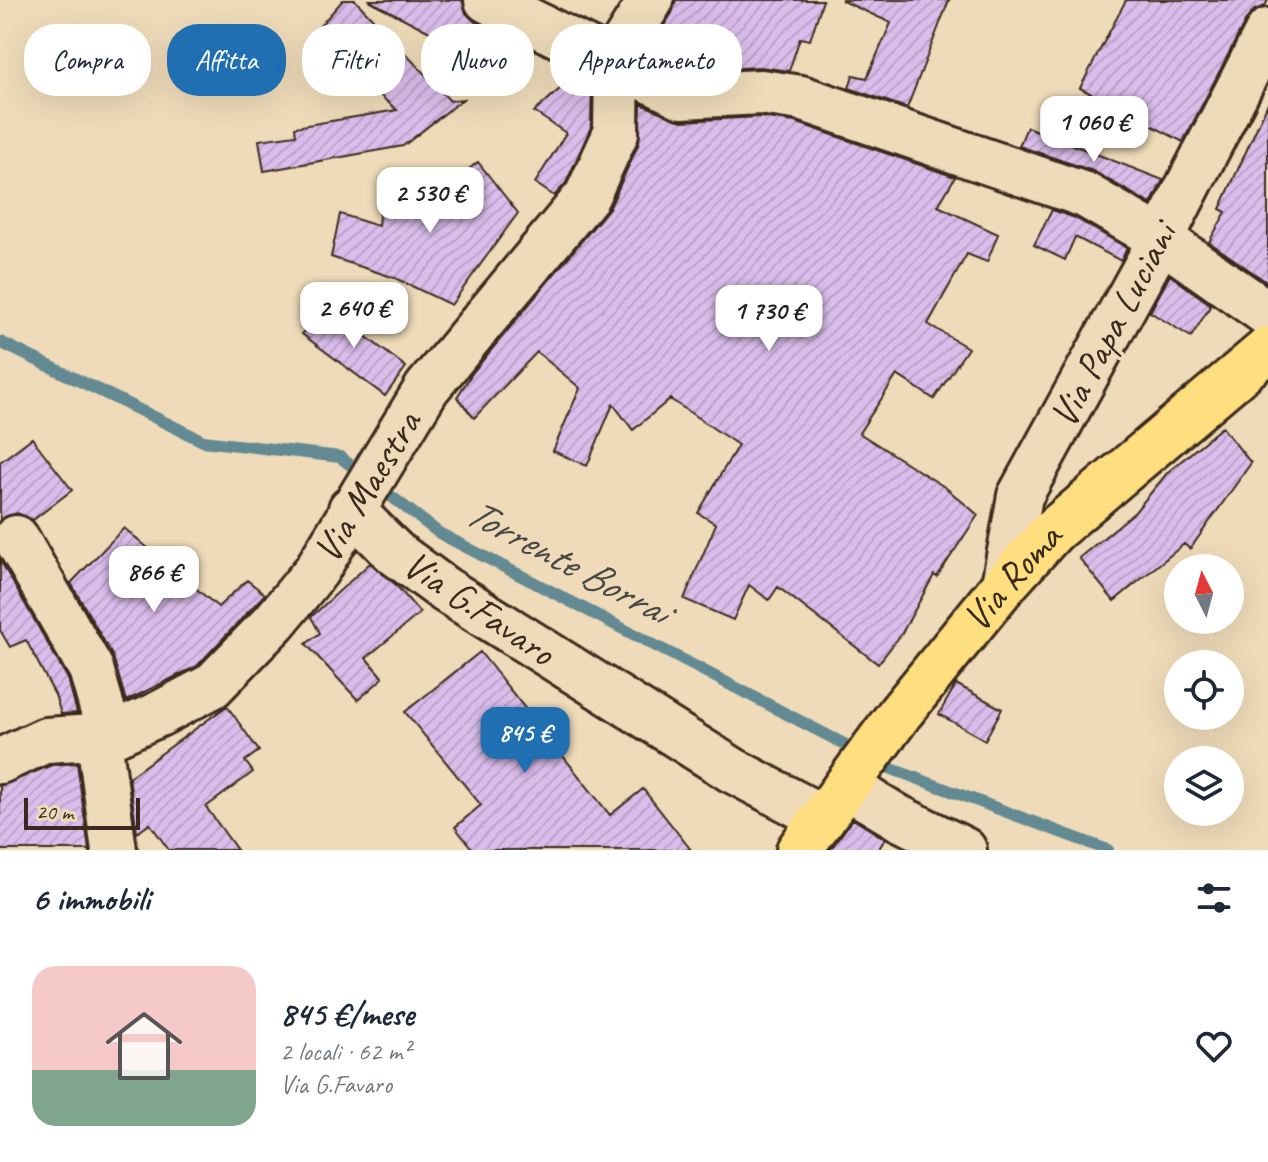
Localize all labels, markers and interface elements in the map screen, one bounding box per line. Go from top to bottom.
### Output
chip: Compra [24,24,151,96]
chip: Affitta [167,24,286,96]
chip: Filtri [302,24,405,96]
chip: Nuovo [421,24,534,96]
chip: Appartamento [550,24,742,96]
pin: 1 060 € [1020,96,1168,164]
text: 1 060 € [1058,105,1130,138]
pin: 2 530 € [356,167,504,235]
text: 2 530 € [395,176,465,209]
street label: Via Papa Luciani [1038,210,1190,436]
pin: 2 640 € [280,282,428,350]
pin: 1 730 € [695,285,843,353]
text: 2 640 € [318,291,390,324]
text: 1 730 € [734,294,804,327]
street label: Via Maestra [302,399,434,572]
water label: Torrente Borrai [456,485,687,641]
street label: Via Roma [951,511,1074,642]
street label: Via G.Favaro [394,539,566,678]
pin: 866 € [98,546,210,614]
north arrow [1164,554,1244,634]
map controls [1164,554,1244,826]
text: 866 € [127,555,181,588]
button: locate [1164,650,1244,730]
pin: 845 € [469,707,581,775]
text: 845 € [499,716,551,749]
button: layers [1164,746,1244,826]
scale bar [24,794,140,830]
text: 20 m [36,798,73,826]
icon: filters [1192,876,1236,920]
text: 6 immobili [32,877,150,920]
text: 845 €/mese [280,992,414,1035]
icon: home [96,998,192,1094]
icon: heart [1192,1024,1236,1068]
text: 2 locali · 62 m² [280,1035,410,1068]
text: Via G.Favaro [280,1068,392,1101]

